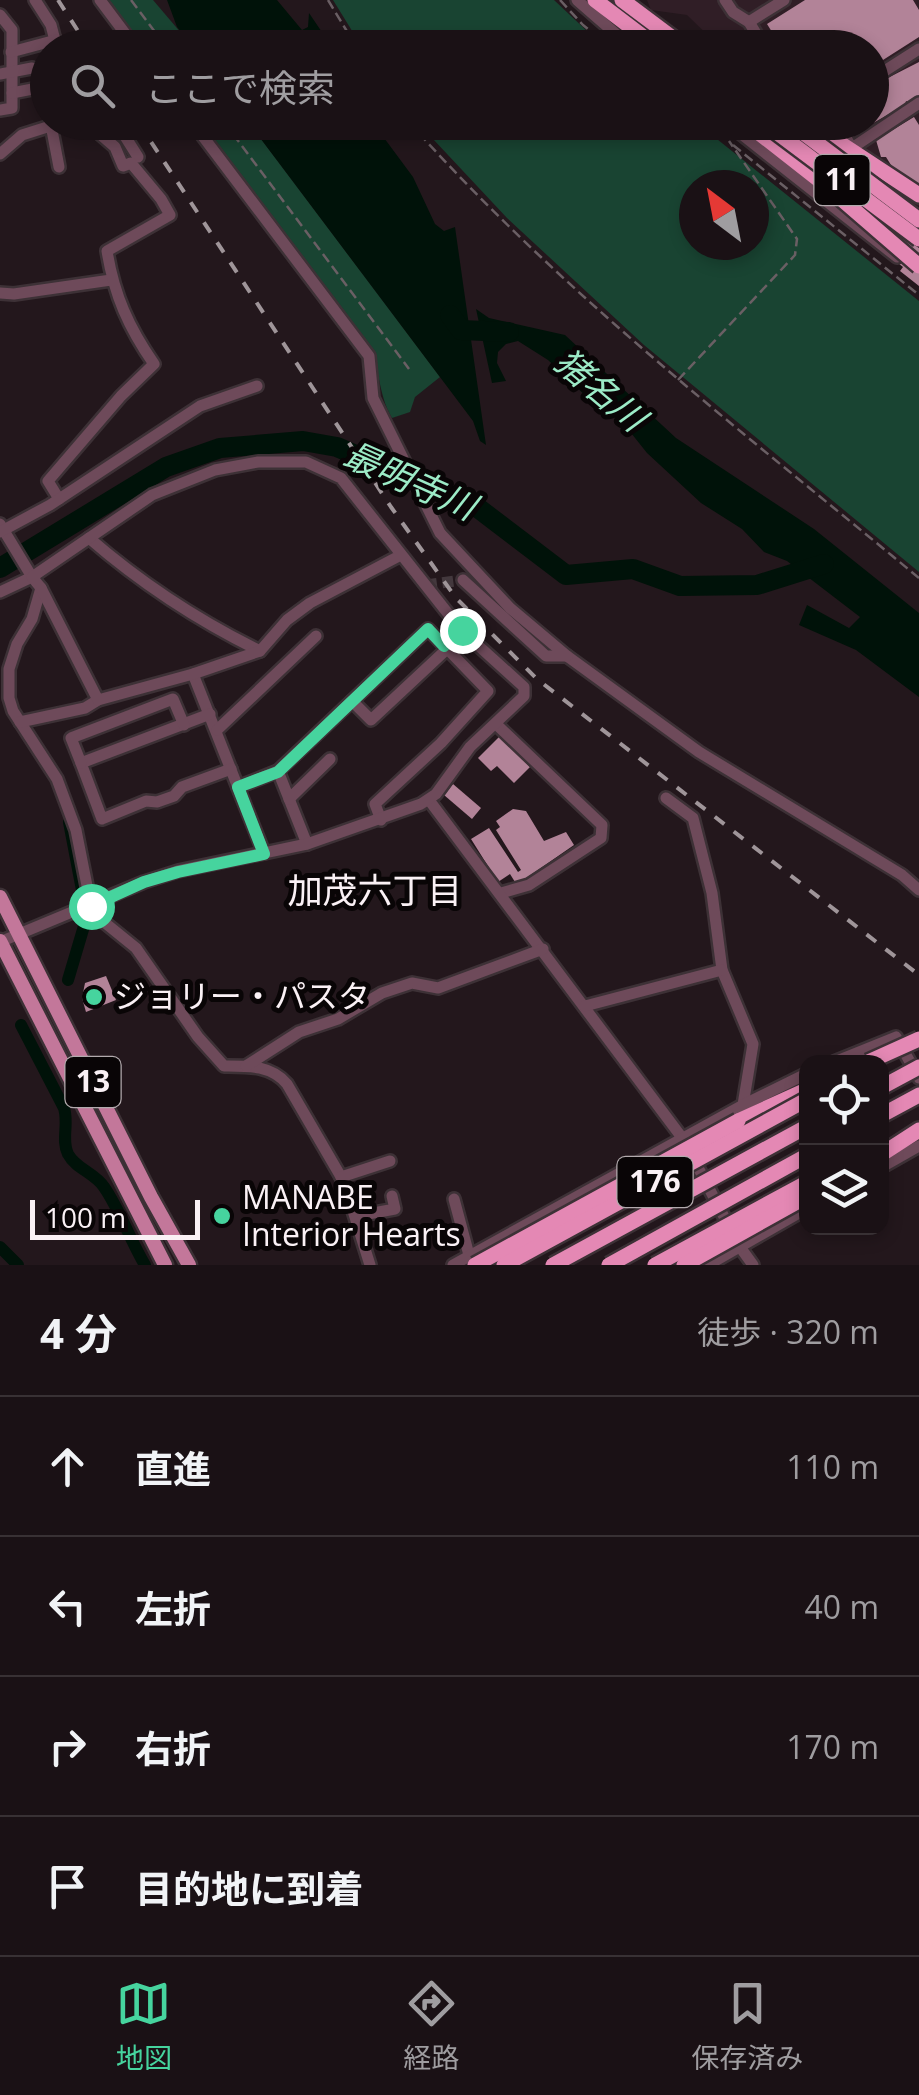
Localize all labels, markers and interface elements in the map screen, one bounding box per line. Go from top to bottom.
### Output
search box [30,30,889,140]
icon: search [65,58,120,113]
text: ここで検索 [145,61,335,113]
road number: 11 [814,155,870,205]
north arrow [679,170,769,260]
water label: 猪名川 [546,337,659,443]
water label: 最明寺川 [337,430,488,531]
route end [440,608,486,654]
district label: 加茂六丁目 [287,866,463,913]
route start [69,884,115,930]
place label: ジョリー・パスタ [114,974,370,1017]
marker: ジョリー・パスタ [83,986,105,1008]
map controls [799,1055,889,1235]
button: locate [799,1055,889,1145]
road number: 13 [66,1057,120,1107]
button: layers [799,1145,889,1235]
road number: 176 [618,1157,692,1207]
place label: MANABE Interior Hearts [242,1175,461,1255]
scale bar [30,1195,200,1240]
text: 100 m [45,1198,126,1236]
marker: MANABE Interior Hearts [211,1205,233,1227]
text: 4 分 [40,1304,117,1361]
text: 徒歩 · 320 m [697,1310,879,1353]
icon: ahead [40,1439,95,1494]
text: 直進 [135,1442,211,1494]
text: 110 m [786,1445,879,1488]
icon: left [40,1579,95,1634]
text: 左折 [135,1582,211,1634]
text: 40 m [804,1585,879,1628]
icon: right [40,1719,95,1774]
text: 右折 [135,1722,211,1774]
text: 170 m [786,1725,879,1768]
icon: arrive [40,1859,95,1914]
text: 目的地に到着 [135,1862,363,1914]
tab: 地図 [116,1976,172,2076]
tab: 経路 [403,1976,459,2076]
tab: 保存済み [691,1976,803,2076]

